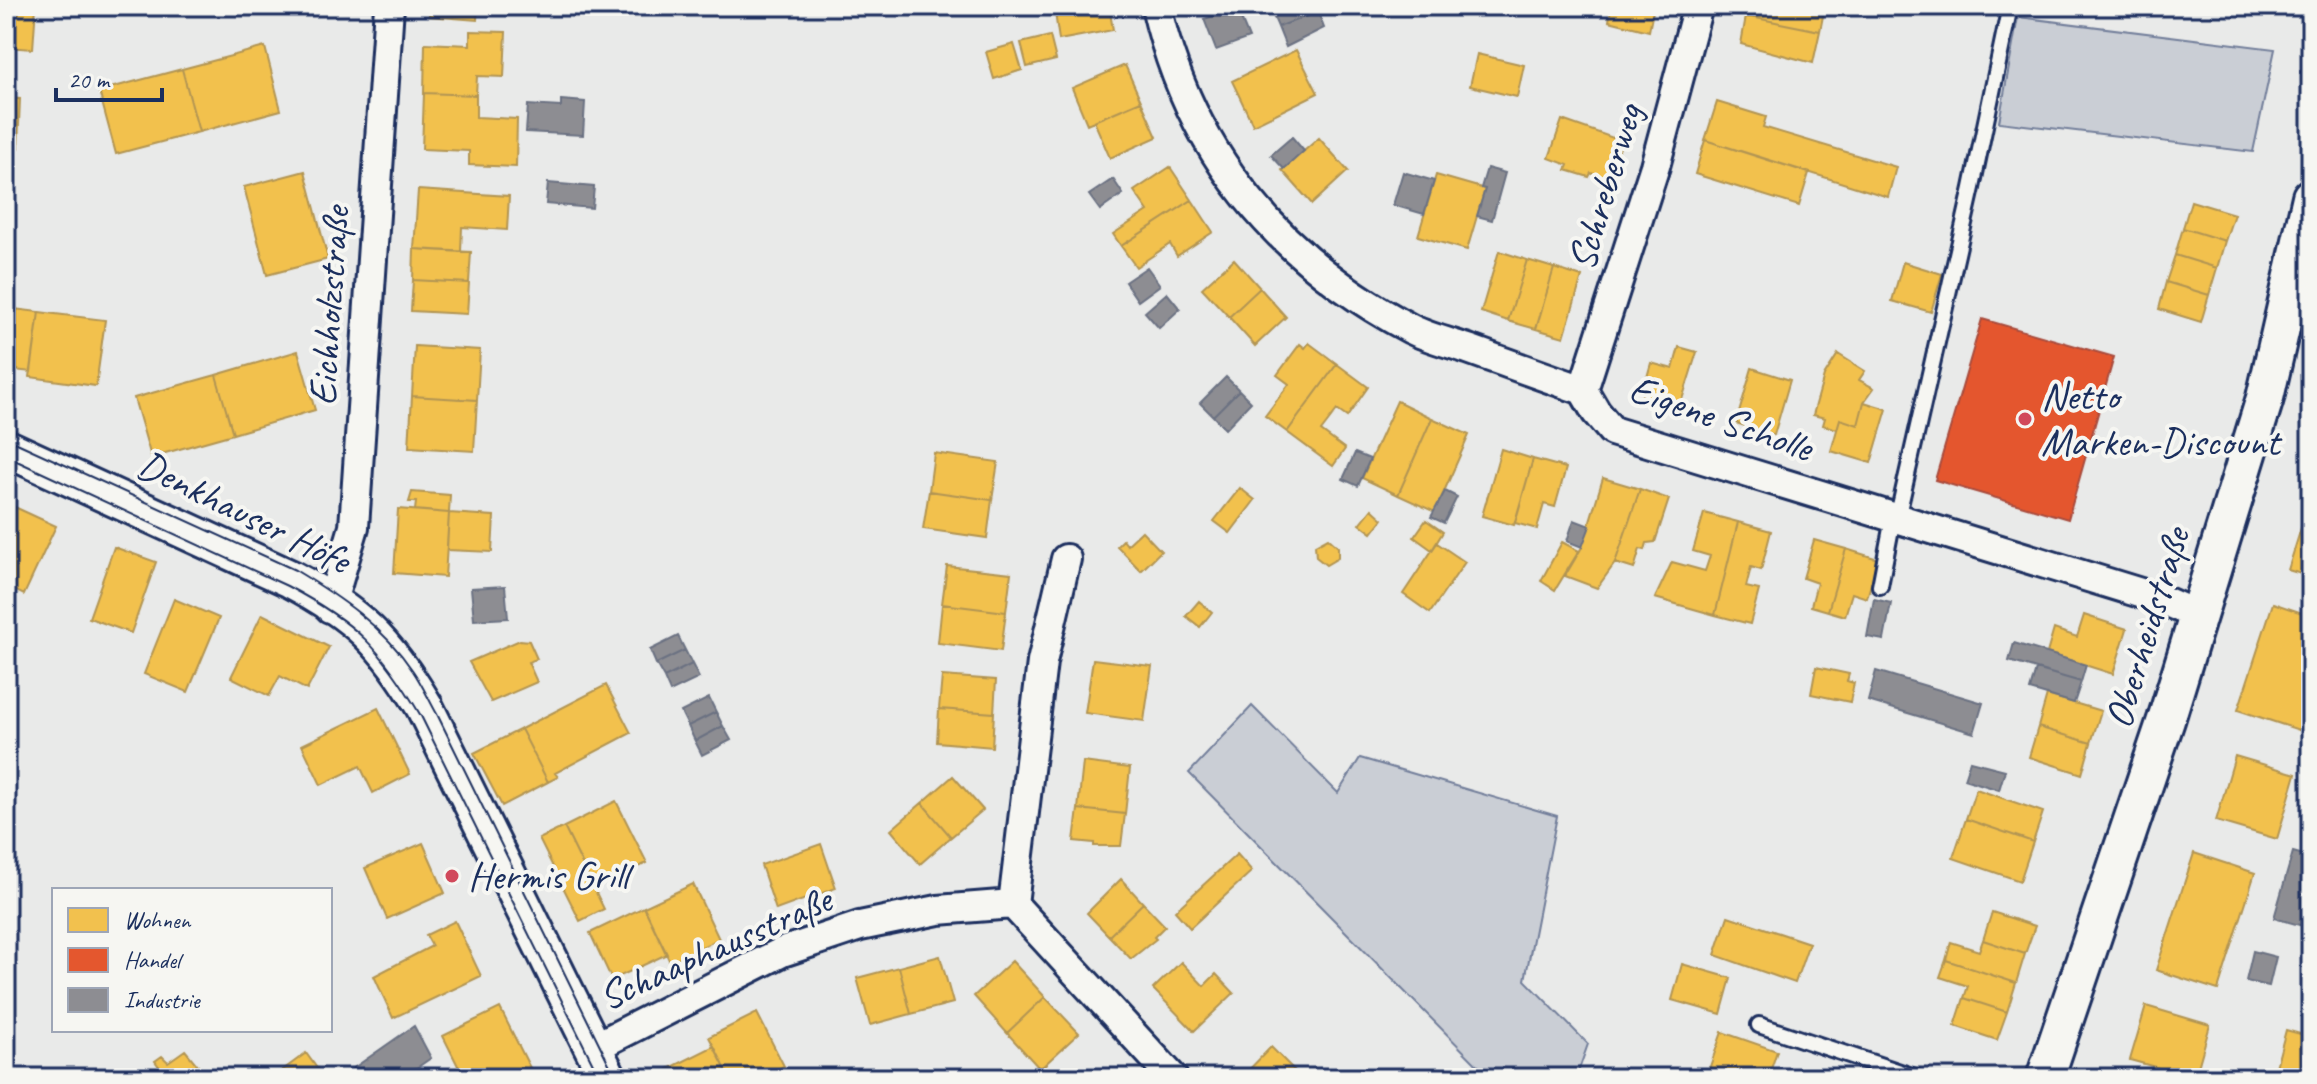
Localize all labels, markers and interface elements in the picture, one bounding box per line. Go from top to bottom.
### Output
scale bar [56,52,162,102]
text: 20 m [68,65,111,95]
street label: Schreberweg [1556,96,1654,276]
street label: Eichholzstraße [297,202,361,407]
street label: Eigene Scholle [1623,363,1822,474]
place label: Netto Marken-Discount [2041,371,2283,467]
marker: Netto Marken-Discount [2016,410,2034,428]
street label: Denkhauser Höfe [130,439,361,586]
street label: Oberheidstraße [2093,519,2202,734]
place label: Hermis Grill [468,851,634,901]
marker: Hermis Grill [443,867,461,885]
street label: Schaaphausstraße [591,873,842,1022]
legend [52,888,332,1032]
text: Wohnen [124,905,191,935]
text: Handel [124,945,184,975]
text: Industrie [124,985,202,1015]

